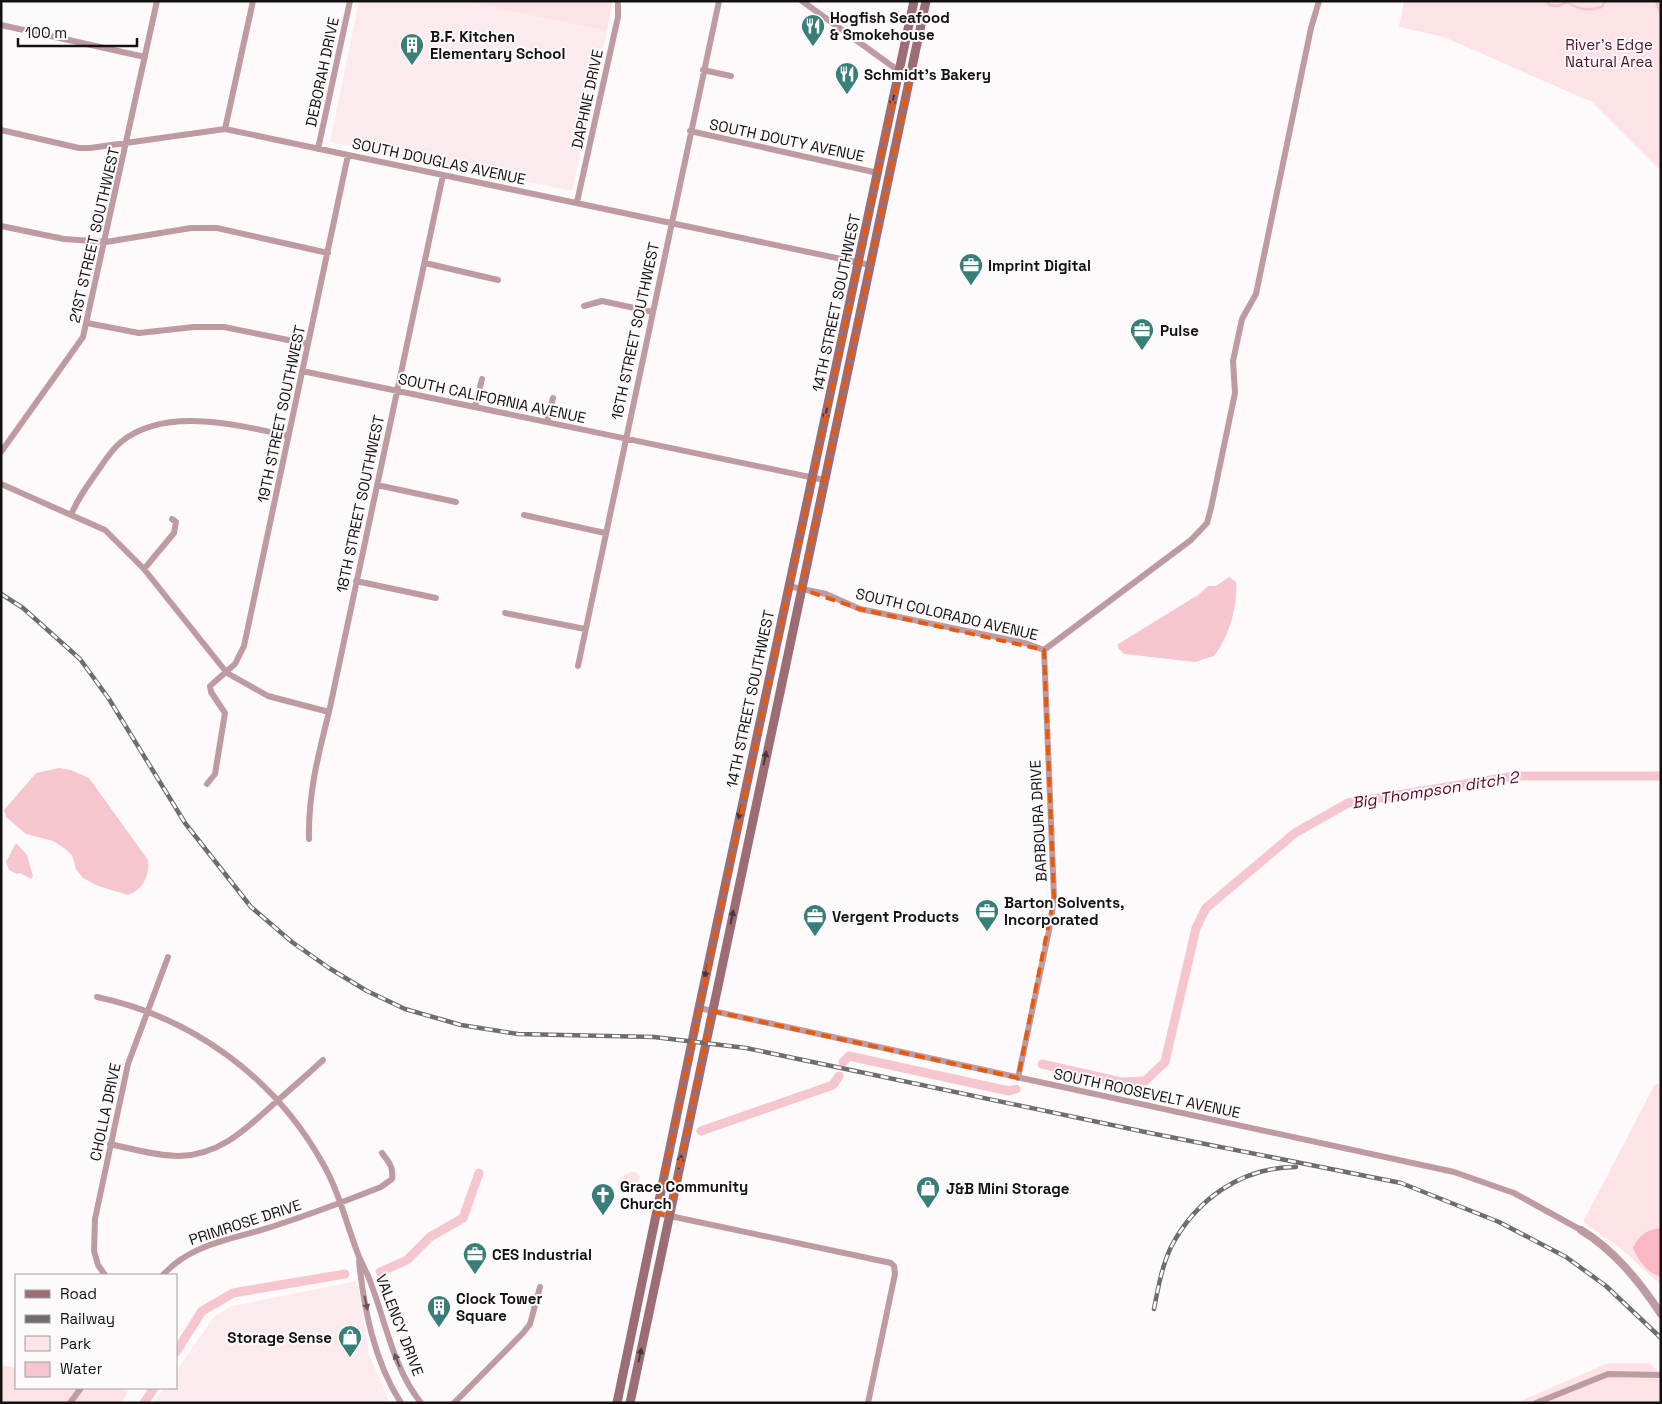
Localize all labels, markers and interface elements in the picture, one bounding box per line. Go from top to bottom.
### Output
place label: Hogfish Seafood & Smokehouse [830,8,950,44]
restaurant icon: Hogfish Seafood & Smokehouse [800,13,826,47]
scale bar [18,15,136,47]
street label: DEBORAH DRIVE [301,15,343,129]
text: 100 m [25,23,67,42]
place label: B.F. Kitchen Elementary School [430,27,565,63]
building icon: B.F. Kitchen Elementary School [399,32,425,66]
park label: River's Edge Natural Area [1565,35,1653,71]
street label: DAPHNE DRIVE [567,48,607,150]
restaurant icon: Schmidt's Bakery [834,61,860,95]
place label: Schmidt's Bakery [864,65,991,84]
one-way arrow [889,93,897,109]
street label: SOUTH DOUTY AVENUE [708,114,866,166]
street label: SOUTH DOUGLAS AVENUE [351,133,527,189]
street label: 21ST STREET SOUTHWEST [65,145,123,325]
street label: 14TH STREET SOUTHWEST [808,212,864,394]
street label: 16TH STREET SOUTHWEST [607,240,663,422]
office icon: Imprint Digital [958,252,984,286]
place label: Imprint Digital [988,256,1091,275]
office icon: Pulse [1129,317,1155,351]
place label: Pulse [1160,321,1199,340]
street label: 19TH STREET SOUTHWEST [253,323,309,505]
street label: SOUTH CALIFORNIA AVENUE [396,369,588,427]
one-way arrow [822,406,830,421]
street label: 18TH STREET SOUTHWEST [332,413,388,595]
street label: SOUTH COLORADO AVENUE [854,584,1040,644]
street label: 14TH STREET SOUTHWEST [722,608,778,790]
one-way arrow [762,750,770,766]
street label: BARBOURA DRIVE [1025,760,1051,882]
water label: Big Thompson ditch 2 [1350,766,1522,814]
one-way arrow [736,804,744,819]
place label: Barton Solvents, Incorporated [1004,893,1124,929]
office icon: Barton Solvents, Incorporated [974,898,1000,932]
office icon: Vergent Products [802,903,828,937]
place label: Vergent Products [832,907,959,926]
one-way arrow [728,910,736,925]
one-way arrow [702,963,710,979]
street label: CHOLLA DRIVE [85,1061,125,1163]
street label: SOUTH ROOSEVELT AVENUE [1052,1064,1242,1122]
one-way arrow [677,1153,685,1169]
shop icon: J&B Mini Storage [915,1175,941,1209]
place label: Grace Community Church [620,1177,748,1213]
place label: J&B Mini Storage [946,1179,1070,1198]
church icon: Grace Community Church [590,1182,616,1216]
street label: PRIMROSE DRIVE [186,1195,304,1249]
office icon: CES Industrial [462,1241,488,1275]
place label: CES Industrial [492,1245,592,1264]
street label: VALENCY DRIVE [372,1271,428,1379]
legend [15,1274,178,1389]
text: Road [60,1284,97,1303]
place label: Clock Tower Square [456,1289,542,1325]
building icon: Clock Tower Square [426,1294,452,1328]
one-way arrow [362,1296,370,1312]
text: Railway [60,1309,115,1328]
shop icon: Storage Sense [337,1324,363,1358]
place label: Storage Sense [227,1328,332,1347]
text: Park [60,1334,91,1353]
one-way arrow [636,1347,644,1363]
one-way arrow [393,1353,400,1368]
text: Water [60,1359,103,1378]

